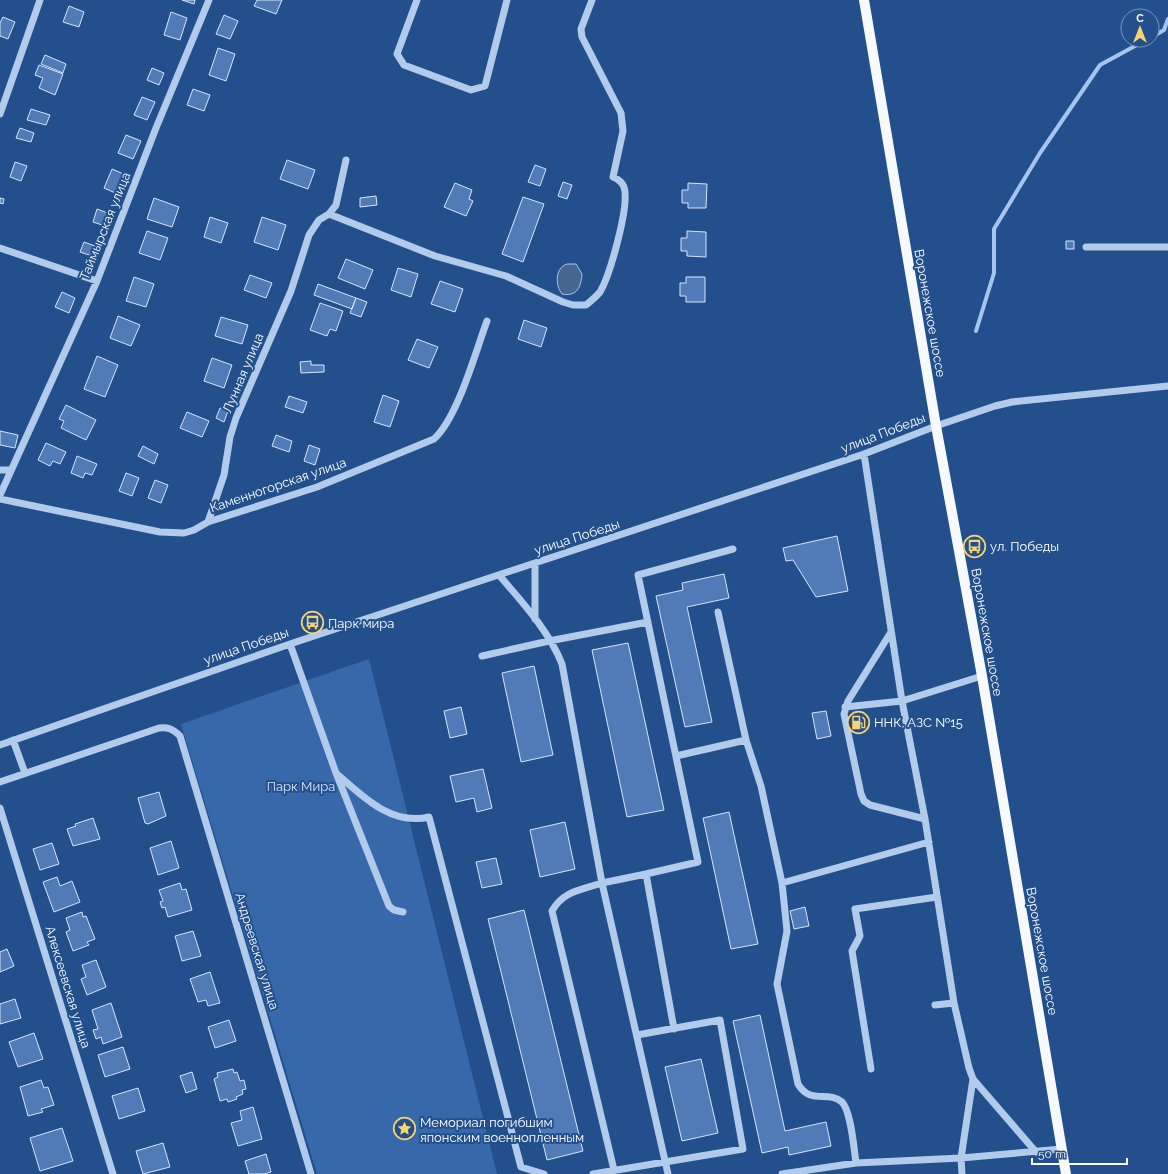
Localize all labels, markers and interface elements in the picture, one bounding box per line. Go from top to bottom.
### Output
north arrow [1120,8,1160,48]
text: С [1136,12,1144,25]
street label: Таймырская улица [77,170,133,282]
street label: Воронежское шоссе [911,248,949,379]
street label: Лунная улица [219,331,267,415]
street label: улица Победы [839,410,927,456]
street label: Каменногорская улица [208,455,348,515]
street label: улица Победы [532,516,622,558]
bus stop icon: ул. Победы [962,533,988,559]
place label: ул. Победы [990,539,1059,554]
street label: Воронежское шоссе [968,567,1006,698]
bus stop icon: Парк мира [299,610,325,636]
place label: Парк мира [328,616,394,631]
street label: улица Победы [201,624,291,668]
fuel station icon: ННК, АЗС №15 [845,709,871,735]
place label: ННК, АЗС №15 [874,715,963,730]
park label: Парк Мира [267,779,335,794]
street label: Воронежское шоссе [1023,886,1061,1017]
street label: Андреевская улица [232,891,282,1011]
street label: Алексеевская улица [42,924,94,1050]
place label: Мемориал погибшим японским военнопленным [420,1115,584,1145]
place icon: Мемориал погибшим японским военнопленным [392,1116,418,1142]
scale bar [1032,1140,1127,1166]
text: 50 m [1038,1147,1066,1161]

